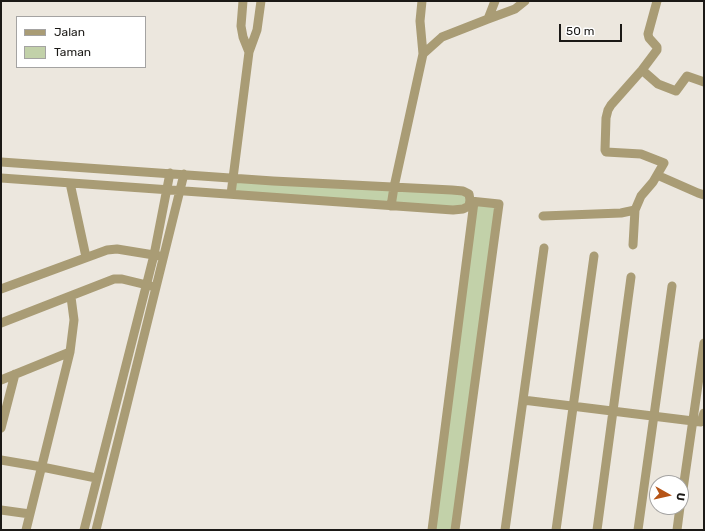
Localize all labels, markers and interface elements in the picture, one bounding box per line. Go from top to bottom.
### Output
legend [16,16,146,68]
scale bar [561,16,624,42]
text: 50 m [566,24,594,38]
text: Jalan [54,25,85,39]
text: Taman [54,45,91,59]
north arrow [649,475,689,515]
text: U [673,492,687,501]

